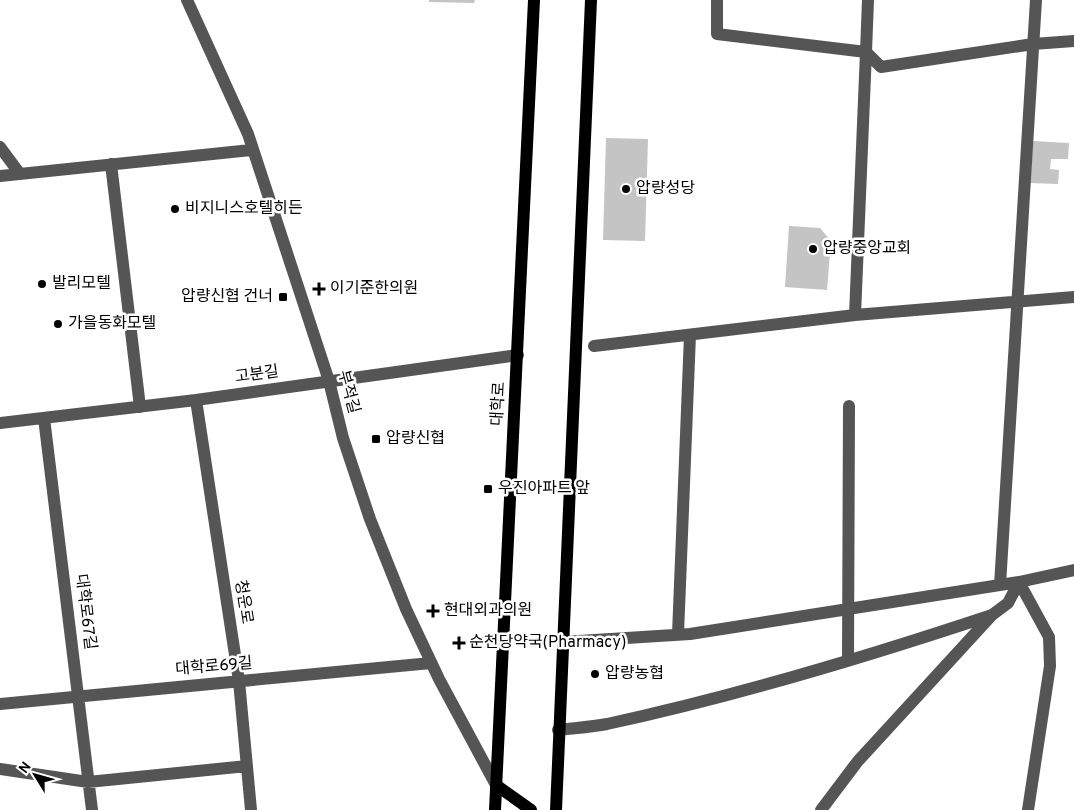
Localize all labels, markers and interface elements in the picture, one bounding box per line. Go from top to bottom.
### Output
place label: 압량성당 [636,179,695,199]
marker: 압량성당 [620,183,632,195]
place label: 비지니스호텔히든 [185,199,303,219]
marker: 비지니스호텔히든 [169,203,181,215]
place label: 압량중앙교회 [823,239,911,259]
marker: 압량중앙교회 [807,243,819,255]
place label: 발리모텔 [52,274,111,294]
marker: 발리모텔 [36,278,48,290]
place label: 이기준한의원 [330,279,418,299]
marker: 이기준한의원 [312,282,326,296]
place label: 압량신협 건너 [181,287,273,307]
marker: 압량신협 건너 [277,291,289,303]
place label: 가을동화모텔 [68,314,156,334]
marker: 가을동화모텔 [52,318,64,330]
street label: 고분길 [234,362,280,388]
street label: 부적길 [333,368,363,416]
street label: 대학로 [488,381,510,427]
place label: 압량신협 [386,429,445,449]
marker: 압량신협 [370,433,382,445]
place label: 우진아파트 앞 [498,479,590,499]
marker: 우진아파트 앞 [482,483,494,495]
street label: 대학로67길 [70,573,100,651]
street label: 청운로 [230,579,256,626]
place label: 현대외과의원 [444,601,532,621]
marker: 현대외과의원 [426,604,440,618]
place label: 순천당약국(Pharmacy) [469,633,626,653]
marker: 순천당약국(Pharmacy) [453,637,465,649]
street label: 대학로69길 [175,654,253,680]
place label: 압량농협 [605,664,664,684]
marker: 압량농협 [589,668,601,680]
north arrow [10,750,60,800]
text: N [16,759,36,777]

